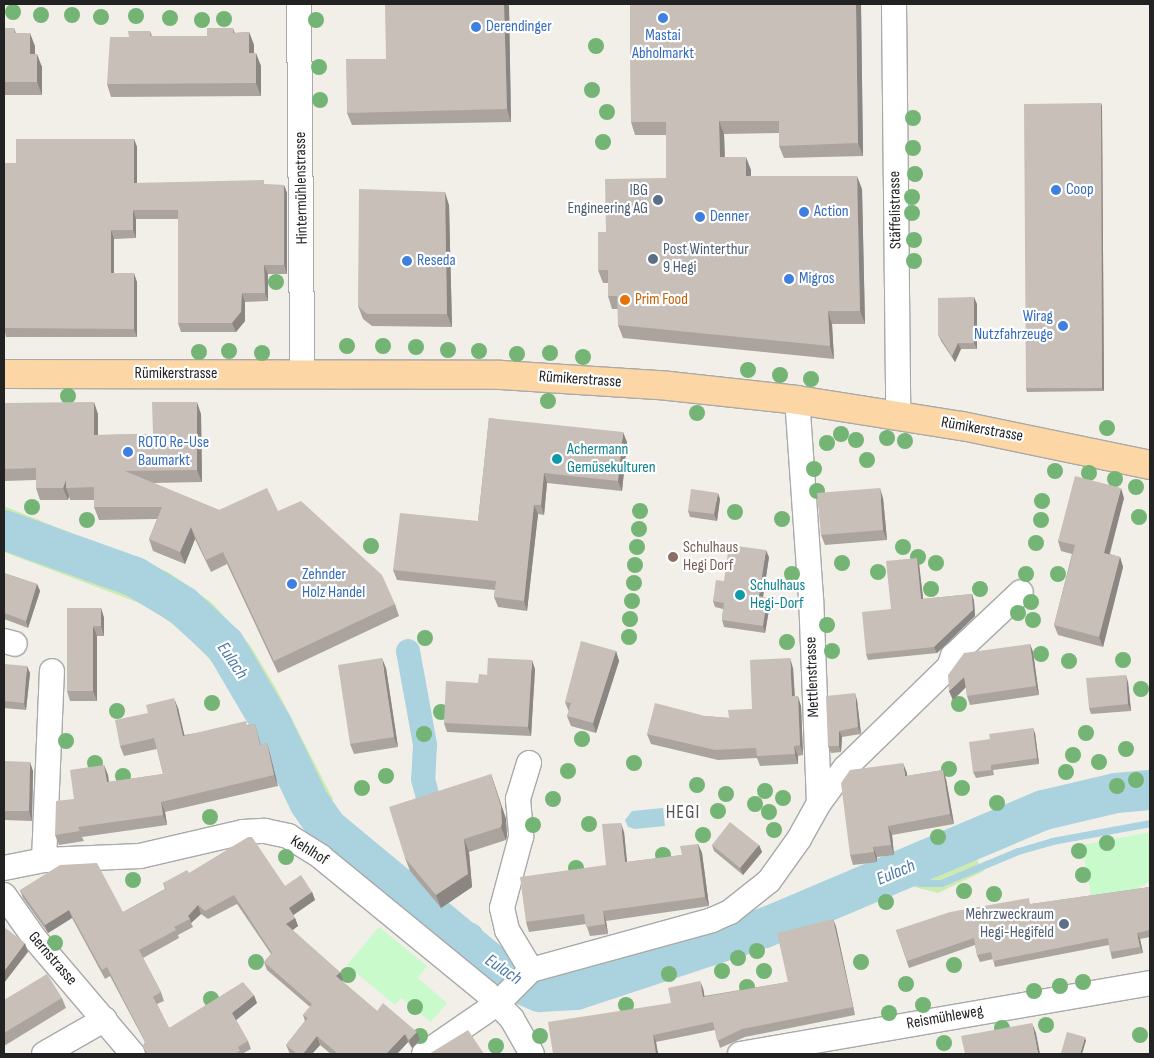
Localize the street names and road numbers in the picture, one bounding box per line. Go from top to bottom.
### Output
street label: Hintermühlenstrasse [291,131,313,245]
street label: Stäffelistrasse [886,171,906,249]
street label: Rümikerstrasse [135,364,217,384]
street label: Rümikerstrasse [538,368,622,392]
street label: Rümikerstrasse [940,413,1024,447]
street label: Mettlenstrasse [802,636,824,718]
street label: Kehlhof [286,832,332,870]
street label: Gernstrasse [24,928,80,990]
street label: Reismühleweg [905,1002,985,1034]

